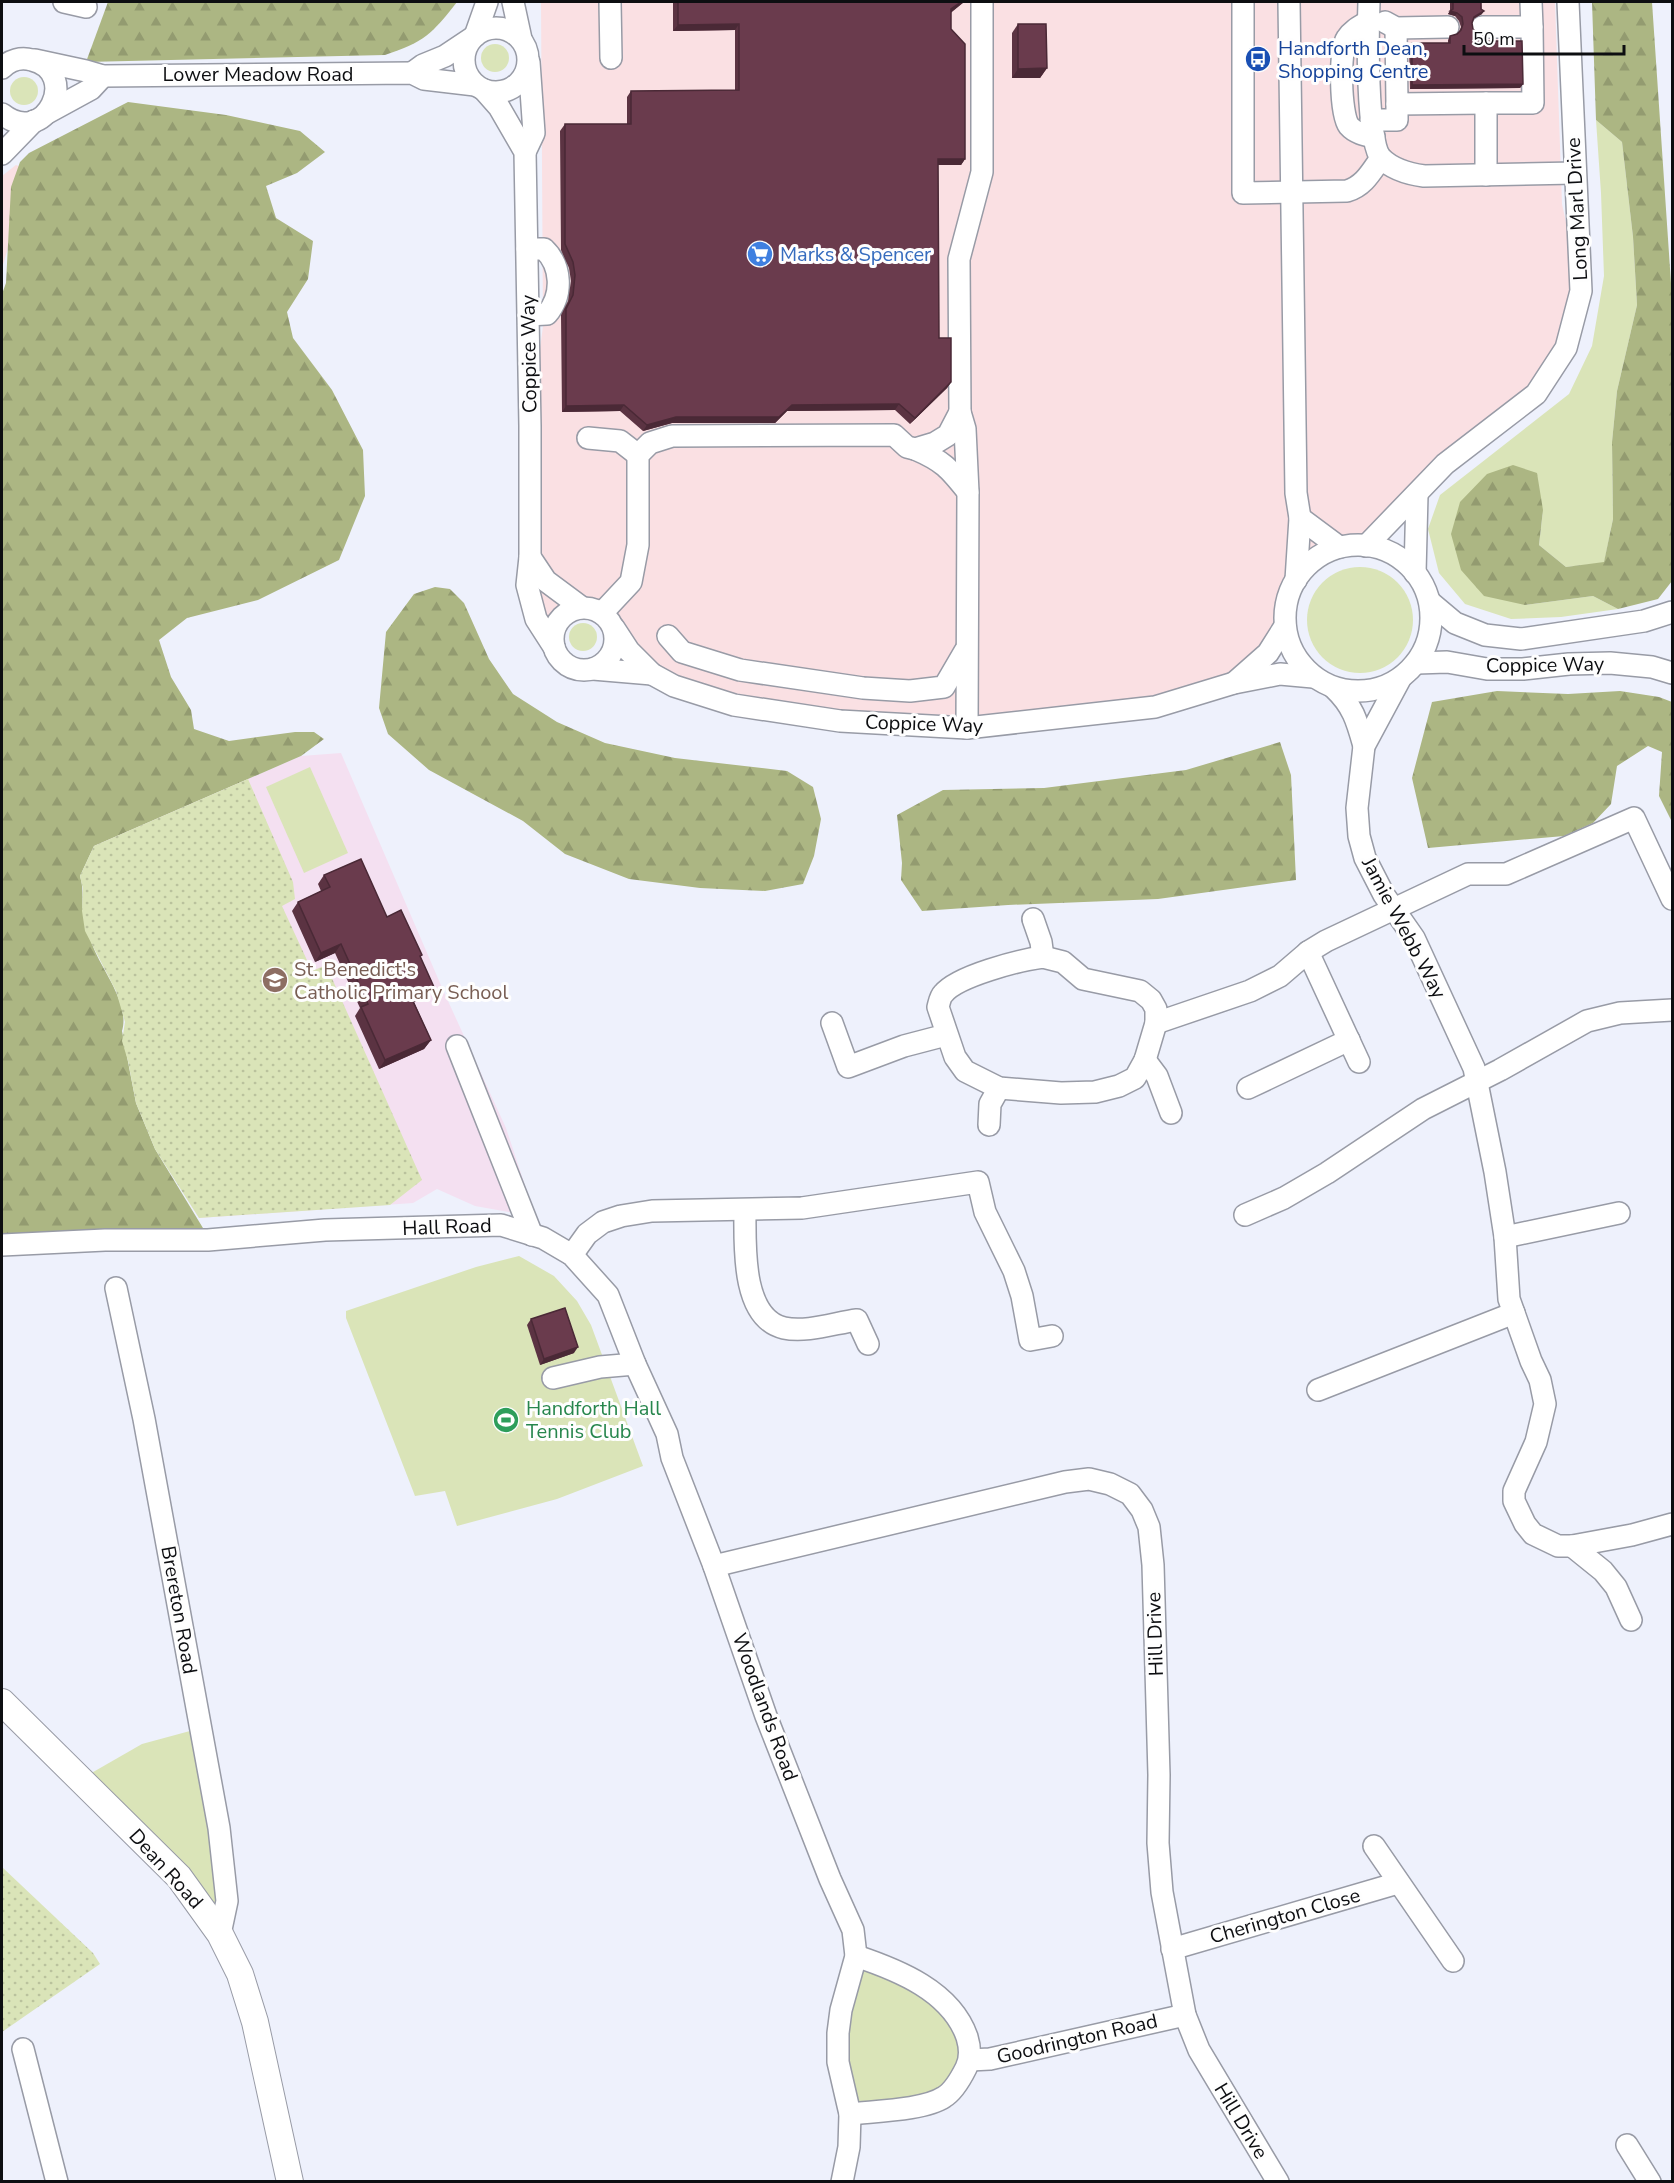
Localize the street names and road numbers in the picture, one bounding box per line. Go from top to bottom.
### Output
street label: Lower Meadow Road [163,61,353,88]
street label: Long Marl Drive [1560,137,1594,281]
street label: Coppice Way [514,294,544,413]
street label: Coppice Way [1486,650,1605,680]
street label: Coppice Way [864,708,984,740]
street label: Jamie Webb Way [1355,852,1453,1004]
street label: Hall Road [402,1212,492,1242]
street label: Brereton Road [154,1544,204,1676]
street label: Hill Drive [1140,1591,1170,1677]
street label: Woodlands Road [726,1629,804,1785]
street label: Dean Road [123,1823,209,1915]
street label: Cherington Close [1207,1882,1363,1950]
street label: Goodrington Road [994,2007,1160,2071]
street label: Hill Drive [1208,2078,1274,2164]

